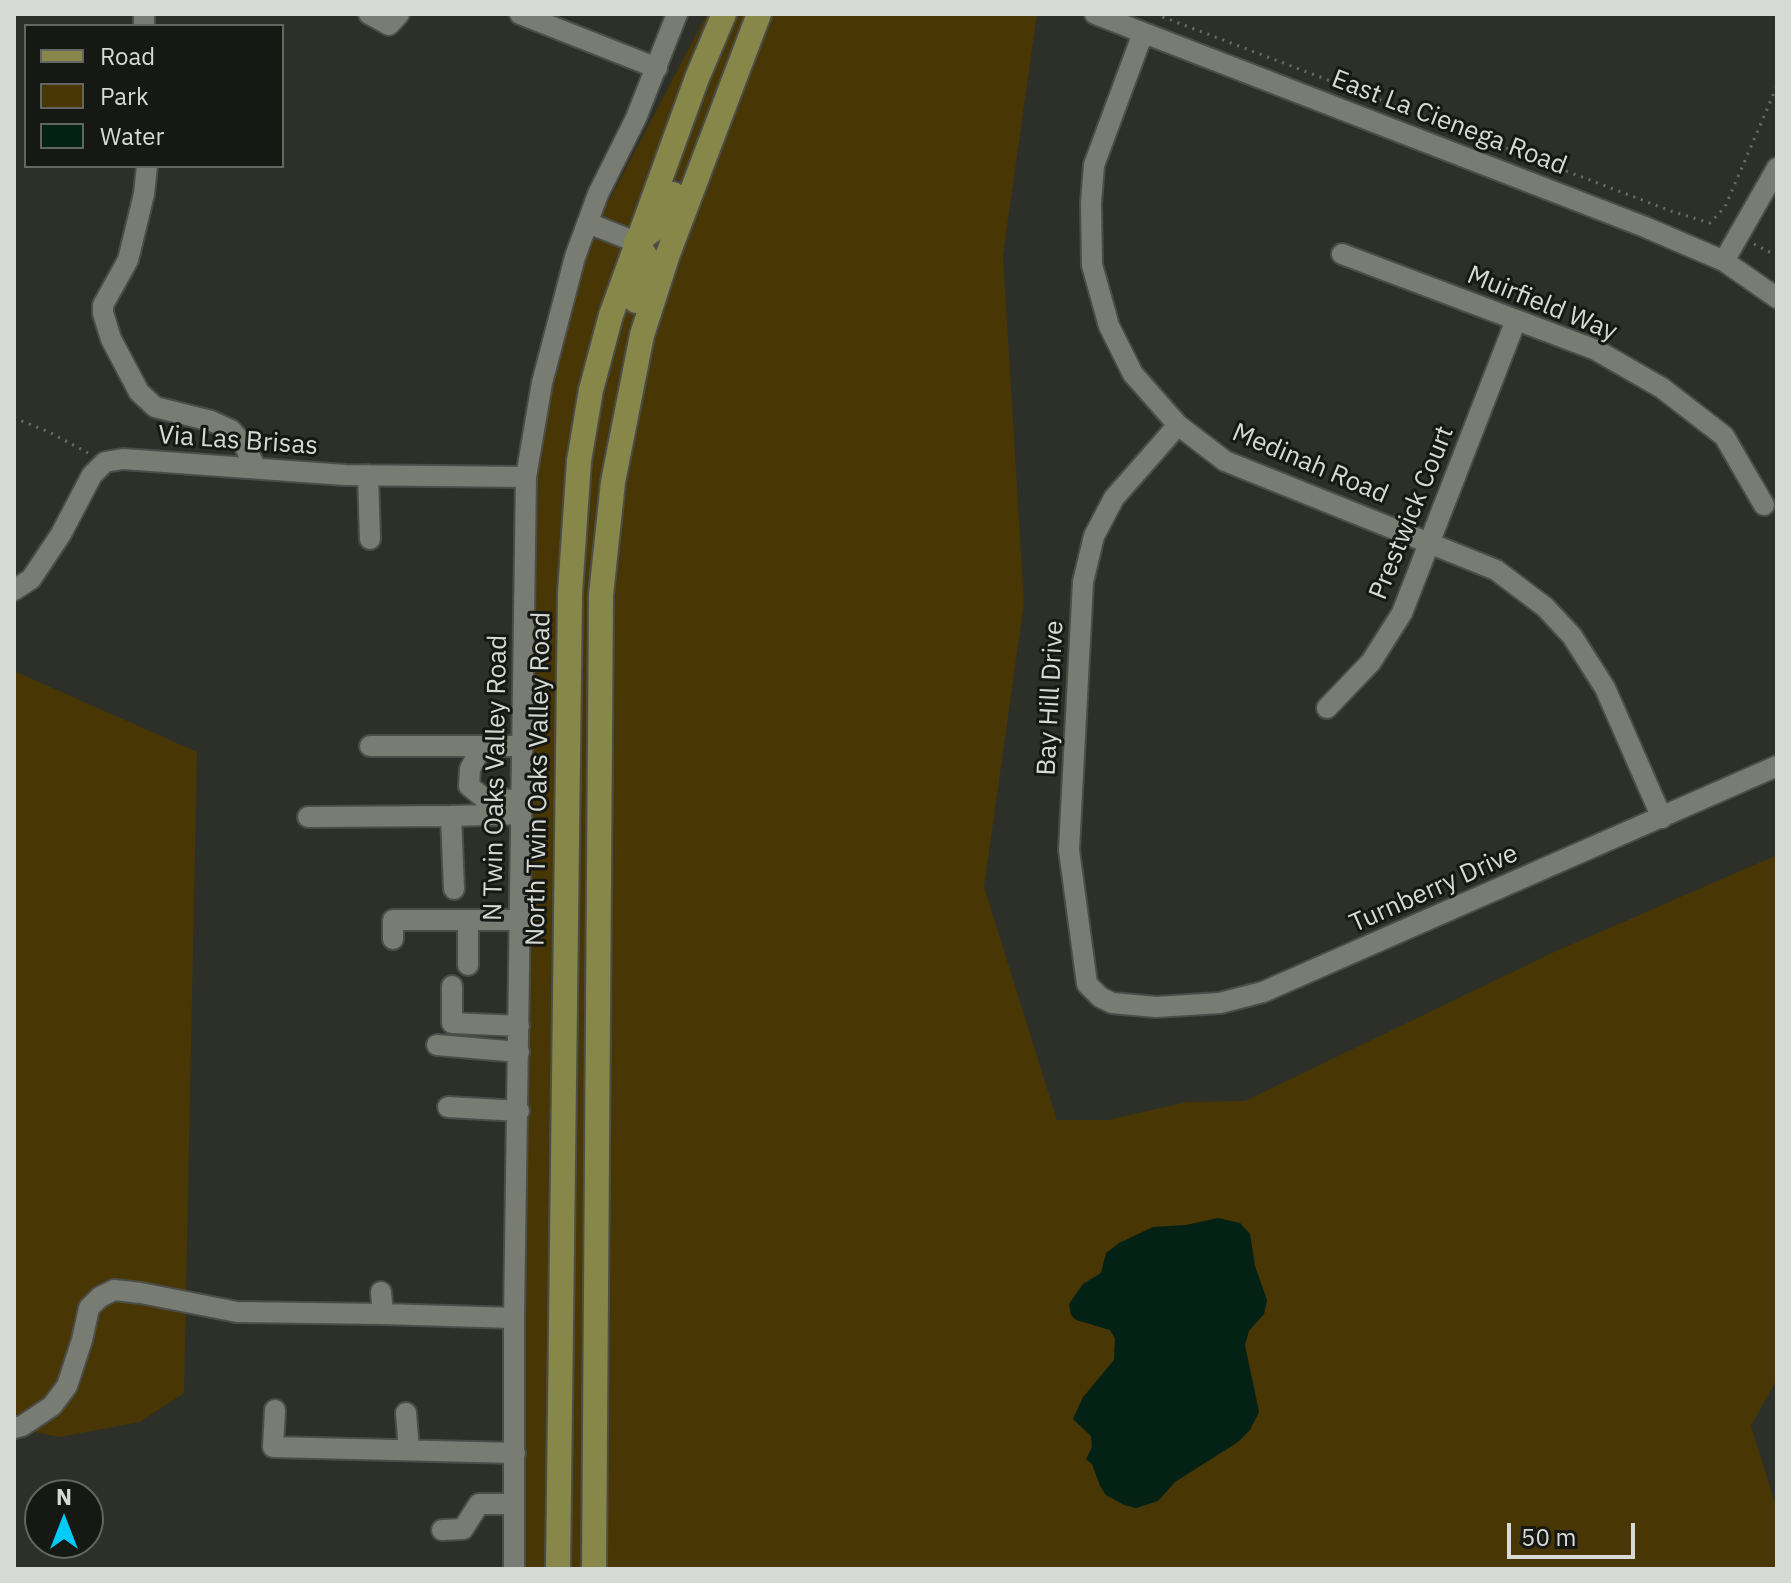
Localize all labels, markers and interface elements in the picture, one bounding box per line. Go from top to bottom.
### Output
legend [24,24,284,168]
text: Road [100,40,155,72]
street label: East La Cienega Road [1327,64,1571,182]
text: Park [100,80,149,112]
text: Water [100,120,164,152]
street label: Muirfield Way [1462,260,1622,348]
street label: Medinah Road [1227,417,1393,511]
street label: Via Las Brisas [157,420,319,462]
street label: Prestwick Court [1363,422,1461,604]
street label: North Twin Oaks Valley Road [520,612,558,946]
street label: Bay Hill Drive [1031,620,1071,776]
street label: N Twin Oaks Valley Road [478,635,514,921]
street label: Turnberry Drive [1345,838,1523,940]
north arrow [24,1479,104,1559]
text: N [56,1482,72,1511]
scale bar [1511,1507,1639,1557]
text: 50 m [1521,1521,1576,1553]

